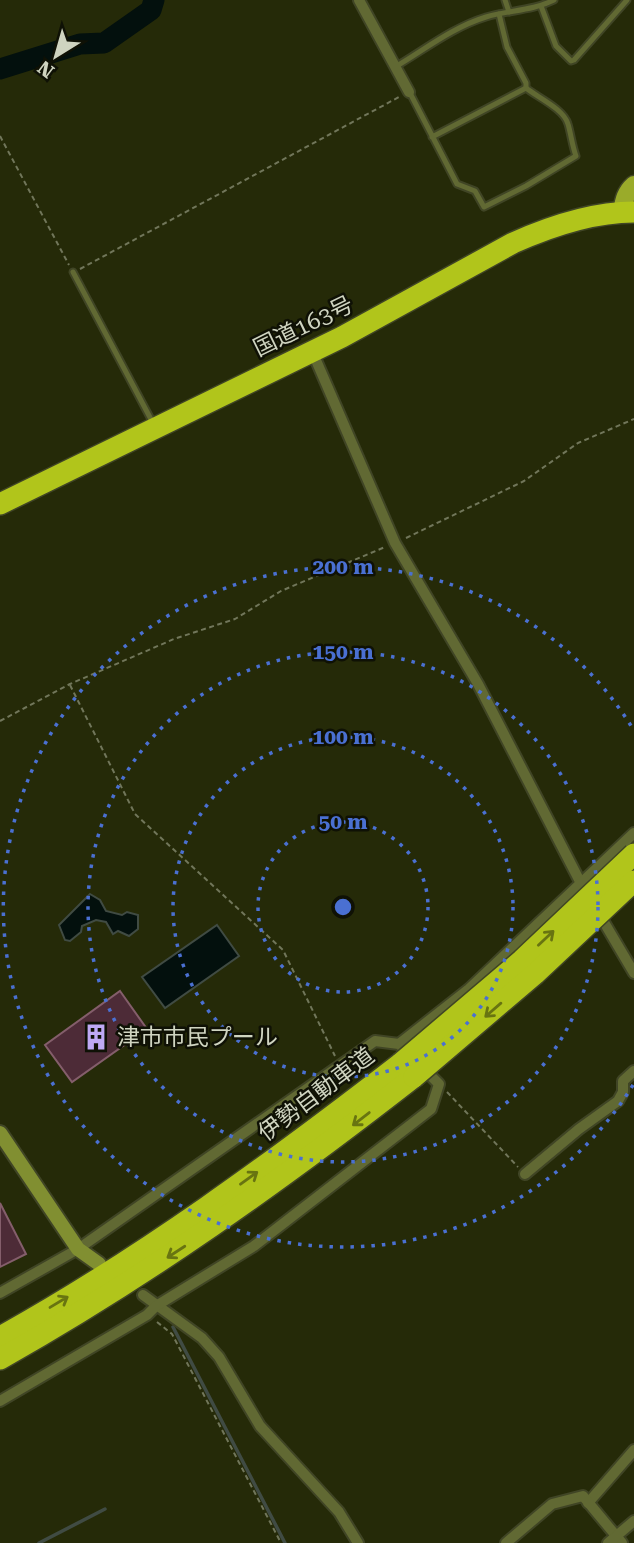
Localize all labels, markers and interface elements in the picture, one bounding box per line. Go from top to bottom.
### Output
north arrow [21,21,91,91]
text: N [33,55,59,83]
street label: 国道163号 [249,291,358,362]
text: 200 m [313,555,373,579]
text: 150 m [313,640,373,664]
text: 100 m [313,725,373,749]
text: 50 m [318,810,368,834]
centre of rings [331,895,355,919]
one-way arrow [536,930,554,947]
one-way arrow [484,1002,502,1018]
building icon: 津市市民プール [81,1022,111,1052]
place label: 津市市民プール [117,1024,278,1051]
street label: 伊勢自動車道 [253,1042,380,1147]
one-way arrow [352,1111,370,1126]
one-way arrow [239,1171,258,1185]
one-way arrow [167,1244,186,1259]
one-way arrow [48,1295,68,1309]

